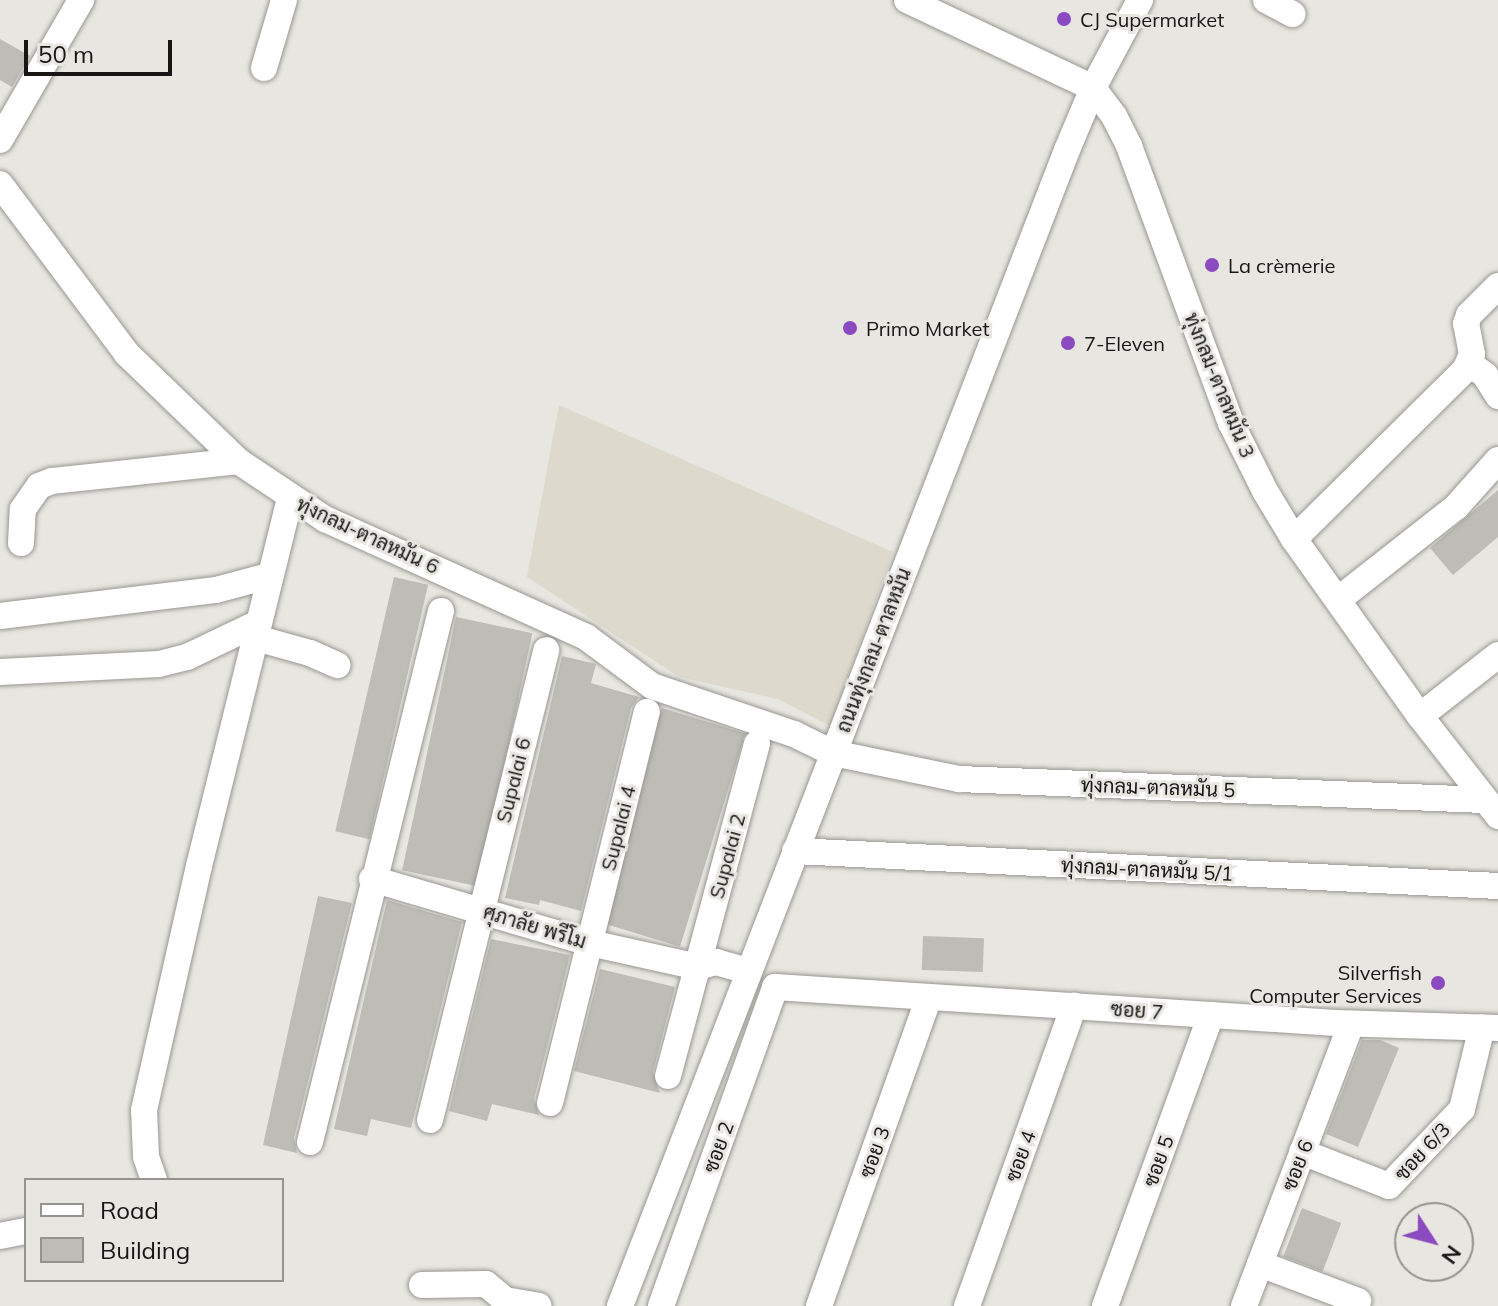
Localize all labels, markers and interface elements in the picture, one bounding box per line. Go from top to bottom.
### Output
place label: CJ Supermarket [1080,7,1224,31]
marker: CJ Supermarket [1055,10,1073,28]
scale bar [28,24,176,74]
text: 50 m [38,39,94,69]
place label: La crèmerie [1228,253,1335,277]
marker: La crèmerie [1203,256,1221,274]
street label: ทุ่งกลม-ตาลหมัน 3 [1180,309,1260,461]
place label: Primo Market [866,316,989,340]
marker: Primo Market [841,319,859,337]
place label: 7-Eleven [1084,331,1165,355]
marker: 7-Eleven [1059,334,1077,352]
street label: ทุ่งกลม-ตาลหมัน 6 [293,491,443,579]
street label: ถนนทุ่งกลม-ตาลหมัน [831,564,915,736]
street label: Supalai 6 [491,735,535,825]
street label: ทุ่งกลม-ตาลหมัน 5 [1080,772,1236,802]
street label: Supalai 4 [596,783,640,873]
street label: Supalai 2 [704,811,750,901]
street label: ทุ่งกลม-ตาลหมัน 5/1 [1060,853,1234,885]
street label: ศุภาลัย พรีโม [481,899,589,953]
place label: Silverfish Computer Services [1249,960,1422,1007]
marker: Silverfish Computer Services [1429,974,1447,992]
street label: ซอย 7 [1110,996,1164,1024]
street label: ซอย 6/3 [1389,1117,1455,1185]
street label: ซอย 2 [698,1118,738,1176]
street label: ซอย 3 [854,1123,894,1181]
street label: ซอย 4 [1000,1127,1040,1185]
street label: ซอย 5 [1138,1132,1178,1190]
street label: ซอย 6 [1276,1136,1318,1194]
legend [24,1178,284,1282]
text: Road [100,1195,159,1225]
north arrow [1394,1202,1474,1282]
text: Building [100,1235,190,1265]
text: N [1436,1240,1468,1270]

